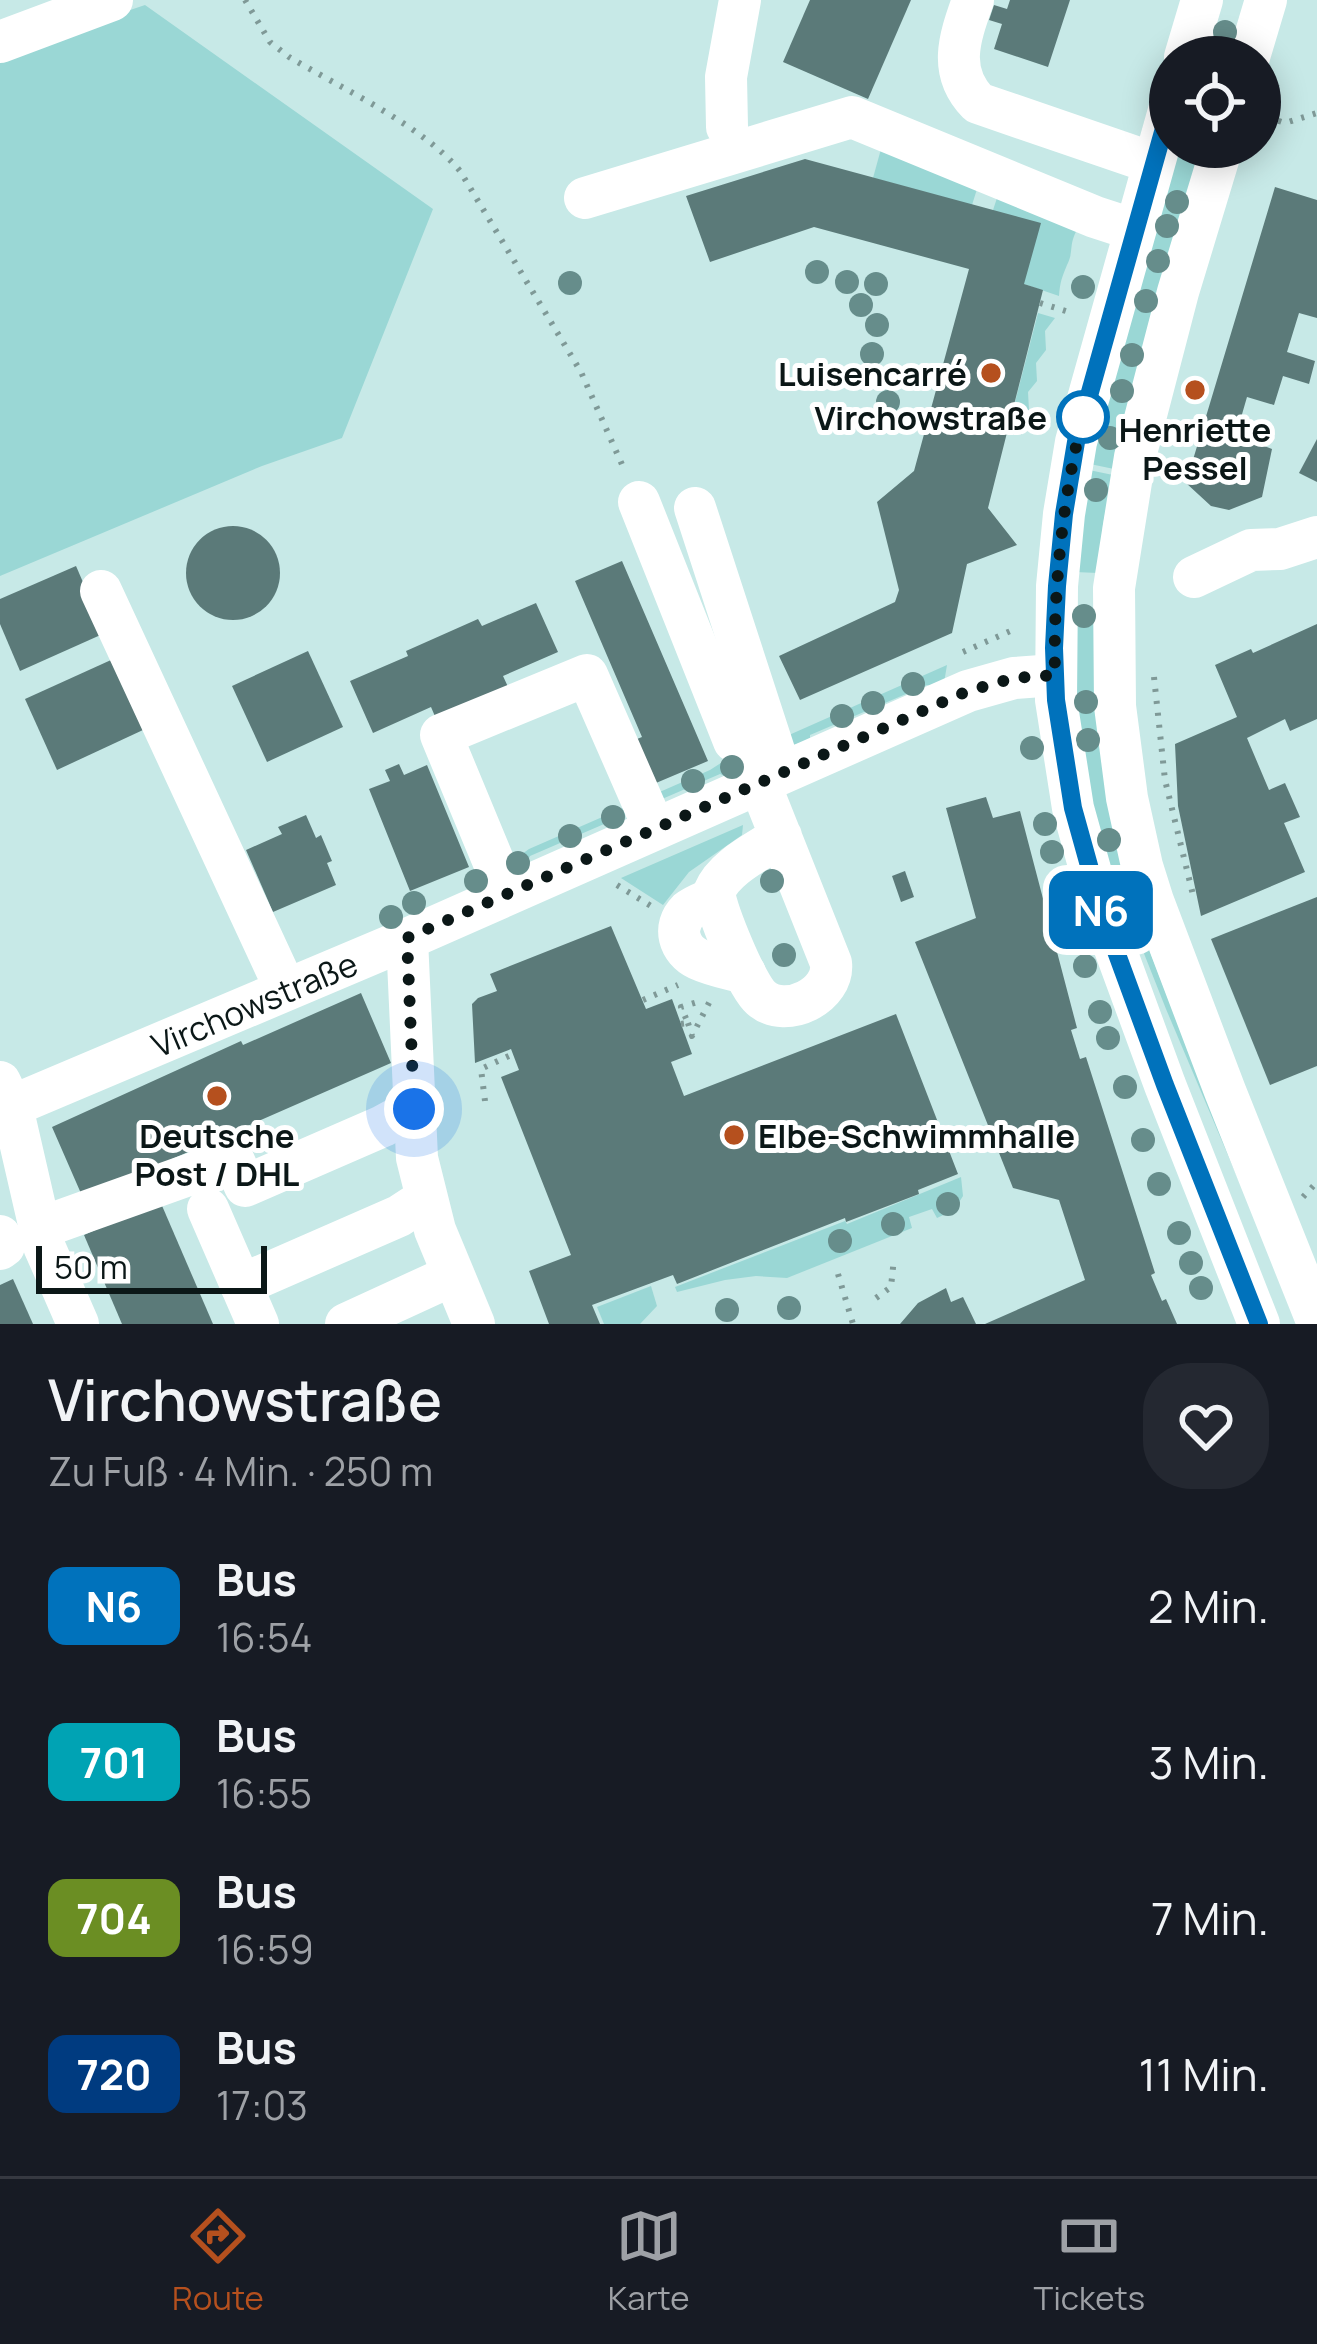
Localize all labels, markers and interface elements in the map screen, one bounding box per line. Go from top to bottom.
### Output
map controls [1149,36,1281,168]
button: locate [1149,36,1281,168]
place label: Luisencarré [778,351,967,396]
marker: Luisencarré [978,360,1004,386]
marker: Henriette Pessel [1182,377,1208,403]
marker: Virchowstraße [1058,392,1108,442]
place label: Virchowstraße [815,395,1047,440]
place label: Henriette Pessel [1119,407,1271,490]
line badge: N6 [1047,871,1155,949]
text: N6 [1073,881,1129,939]
street label: Virchowstraße [145,940,364,1067]
your location [384,1079,444,1139]
marker: Deutsche Post / DHL [204,1083,230,1109]
place label: Deutsche Post / DHL [135,1113,300,1196]
place label: Elbe-Schwimmhalle [758,1113,1075,1158]
marker: Elbe-Schwimmhalle [721,1122,747,1148]
scale bar [36,1240,267,1293]
text: 50 m [54,1244,128,1289]
text: Virchowstraße [48,1360,442,1438]
button: heart [1143,1363,1269,1489]
text: Zu Fuß · 4 Min. · 250 m [48,1444,433,1498]
text: Bus [216,1548,297,1610]
text: 2 Min. [1148,1575,1269,1637]
text: N6 [86,1577,142,1635]
text: 16:54 [216,1610,313,1664]
text: Bus [216,1704,297,1766]
text: 3 Min. [1149,1731,1269,1793]
text: 701 [80,1733,148,1791]
text: 16:55 [216,1766,312,1820]
text: Bus [216,1860,297,1922]
text: 7 Min. [1151,1887,1269,1949]
text: 704 [76,1889,152,1947]
text: 16:59 [216,1922,314,1976]
text: Bus [216,2016,297,2078]
text: 11 Min. [1138,2043,1269,2105]
text: 720 [76,2045,152,2103]
text: 17:03 [216,2078,308,2132]
tab: Route [172,2203,264,2320]
tab: Karte [608,2203,689,2320]
tab: Tickets [1033,2203,1145,2320]

